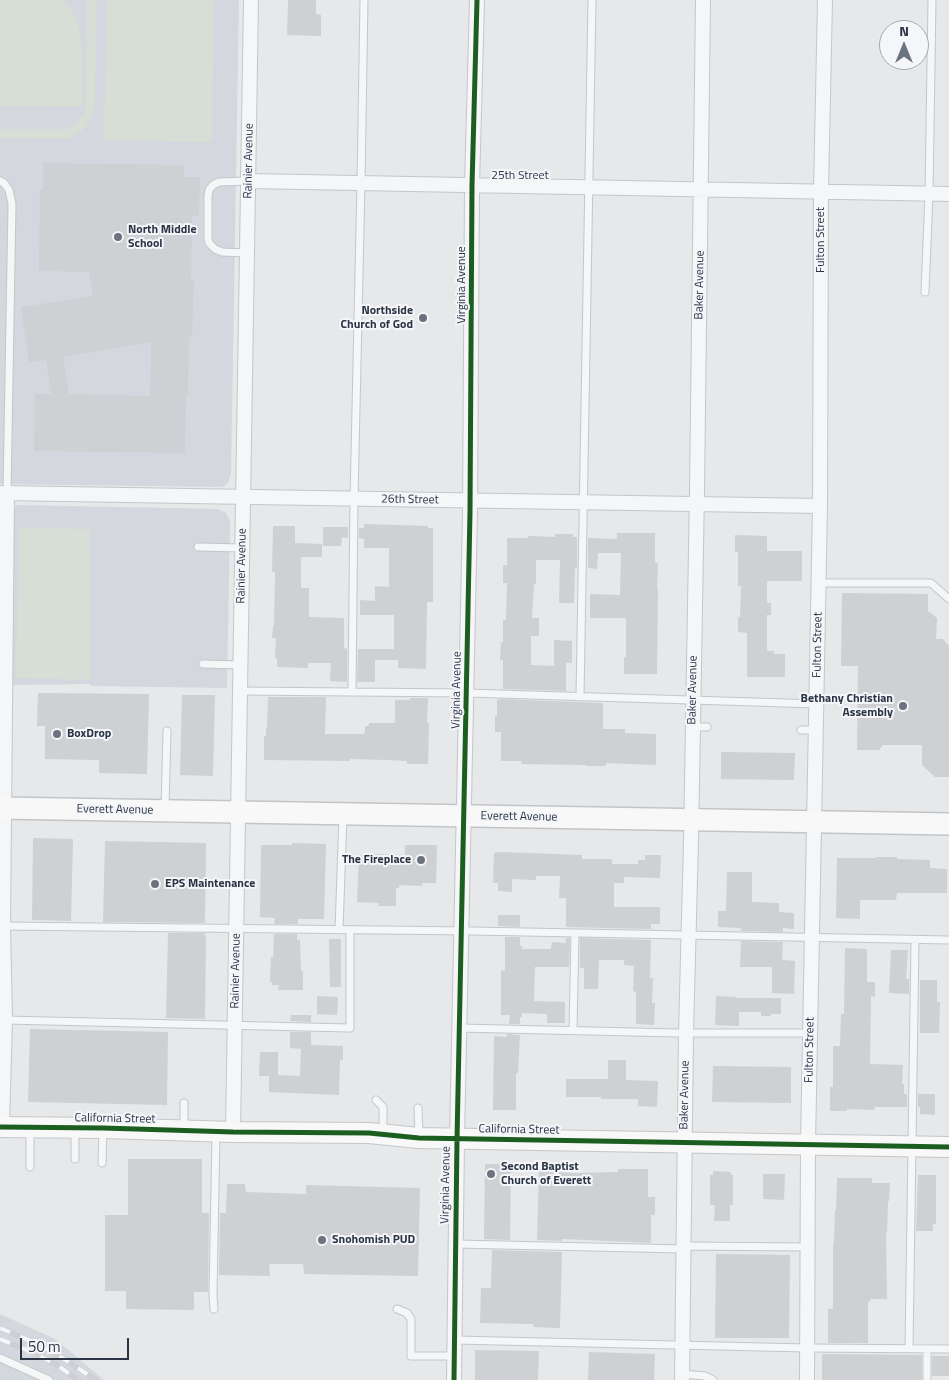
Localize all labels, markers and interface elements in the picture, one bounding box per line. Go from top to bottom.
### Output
north arrow [879,20,929,70]
text: N [899,20,909,41]
street label: Rainier Avenue [241,123,257,199]
street label: 25th Street [491,169,549,183]
street label: Fulton Street [814,207,828,273]
place label: North Middle School [128,223,197,251]
marker: North Middle School [112,231,124,243]
street label: Virginia Avenue [455,246,469,324]
street label: Baker Avenue [692,250,708,320]
place label: Northside Church of God [341,304,413,332]
marker: Northside Church of God [417,312,429,324]
street label: 26th Street [381,492,439,508]
street label: Rainier Avenue [234,528,250,604]
street label: Fulton Street [810,612,826,678]
street label: Virginia Avenue [449,651,465,729]
street label: Baker Avenue [685,655,701,725]
place label: Bethany Christian Assembly [801,692,893,720]
marker: Bethany Christian Assembly [897,700,909,712]
place label: BoxDrop [67,727,111,741]
marker: BoxDrop [51,728,63,740]
street label: Everett Avenue [76,802,154,818]
street label: Everett Avenue [480,809,558,825]
place label: The Fireplace [342,853,411,867]
marker: The Fireplace [415,854,427,866]
place label: EPS Maintenance [165,877,255,891]
marker: EPS Maintenance [149,878,161,890]
street label: Rainier Avenue [228,933,244,1009]
street label: Fulton Street [802,1017,818,1083]
street label: Baker Avenue [677,1060,693,1130]
street label: California Street [74,1111,156,1127]
street label: California Street [478,1122,560,1138]
street label: Virginia Avenue [438,1146,454,1224]
place label: Second Baptist Church of Everett [501,1160,591,1188]
marker: Second Baptist Church of Everett [485,1168,497,1180]
place label: Snohomish PUD [332,1233,415,1247]
marker: Snohomish PUD [316,1234,328,1246]
scale bar [22,1328,131,1360]
text: 50 m [28,1335,61,1358]

